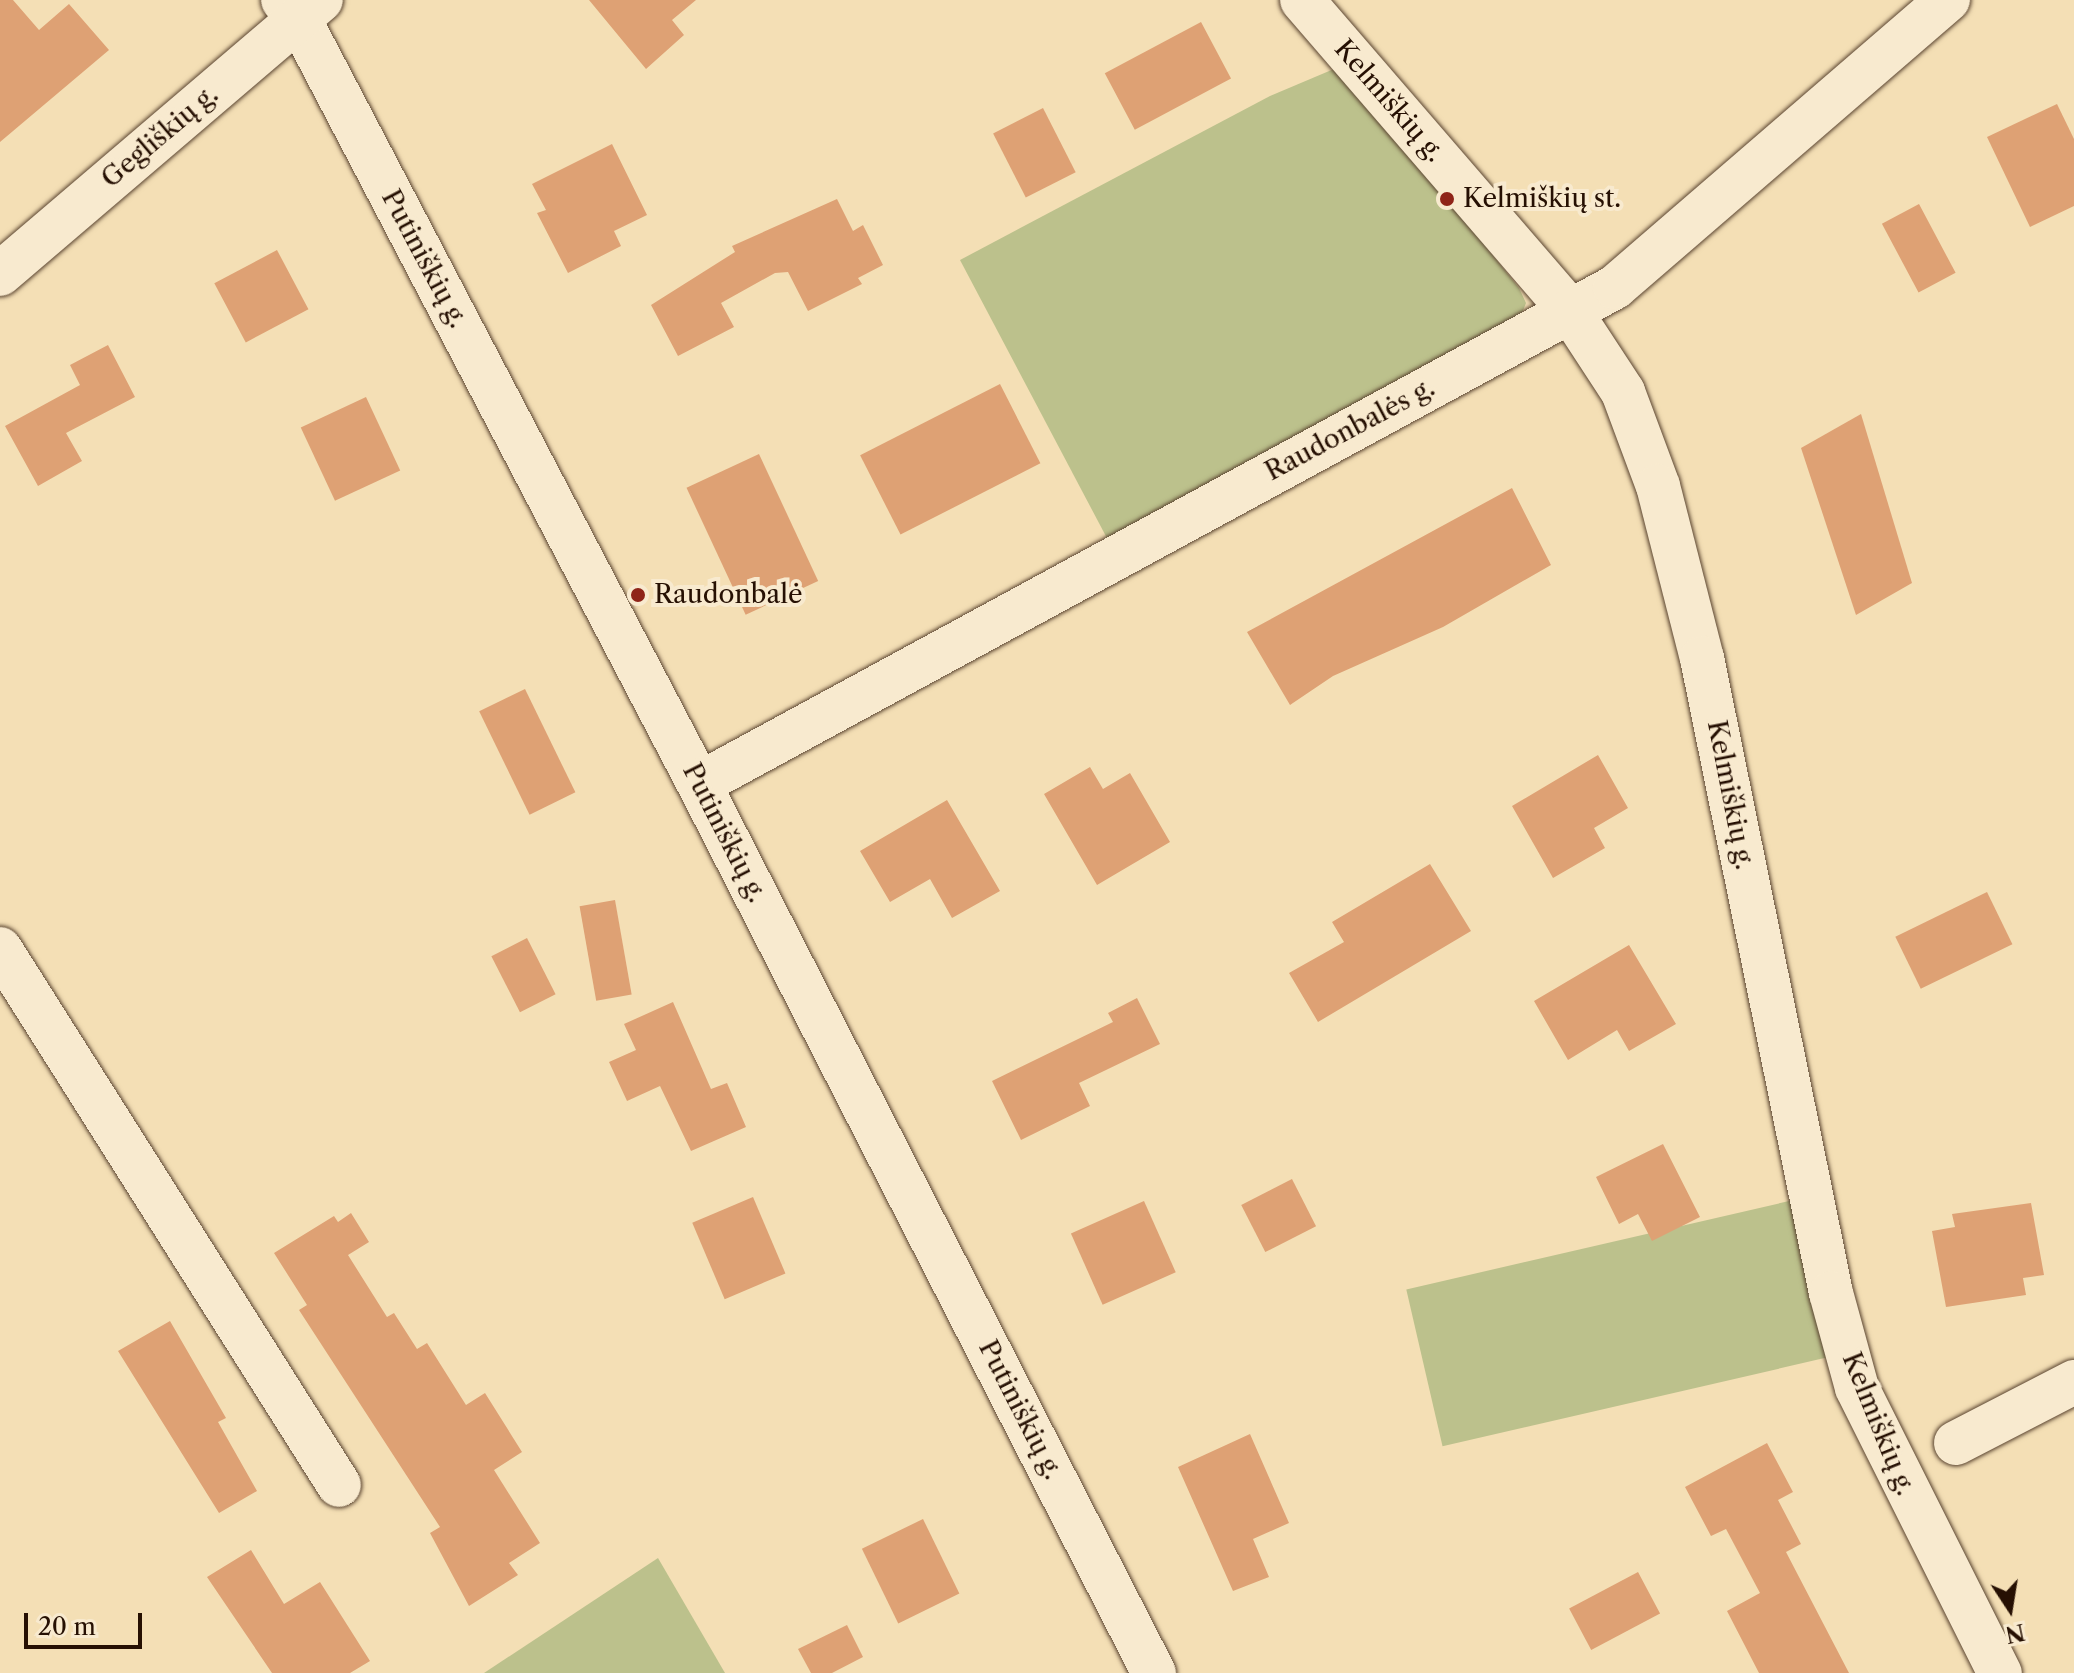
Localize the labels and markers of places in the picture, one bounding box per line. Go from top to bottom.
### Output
place label: Kelmiškių st. [1463,183,1621,215]
marker: Kelmiškių st. [1438,190,1456,208]
place label: Raudonbalė [654,579,802,611]
marker: Raudonbalė [629,586,647,604]

